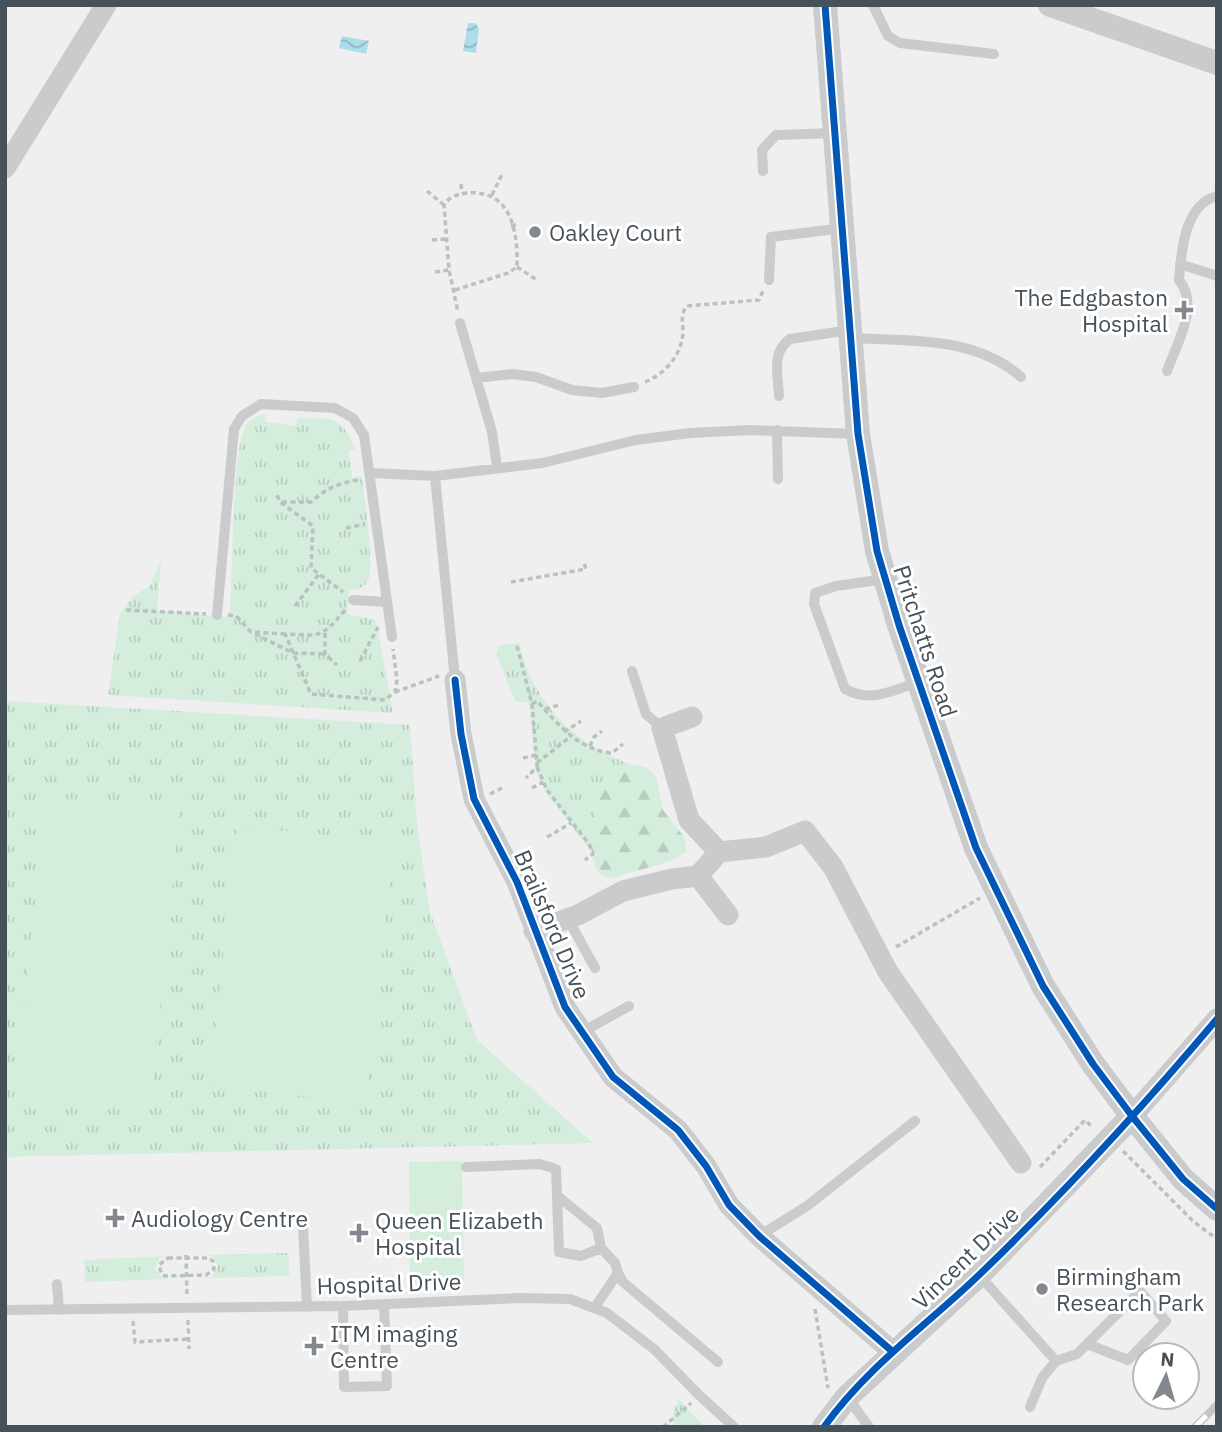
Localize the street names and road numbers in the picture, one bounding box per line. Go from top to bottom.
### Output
street label: Pritchatts Road [887,561,965,721]
street label: Brailsford Drive [508,845,598,1003]
street label: Vincent Drive [905,1199,1025,1315]
street label: Hospital Drive [316,1265,462,1301]

